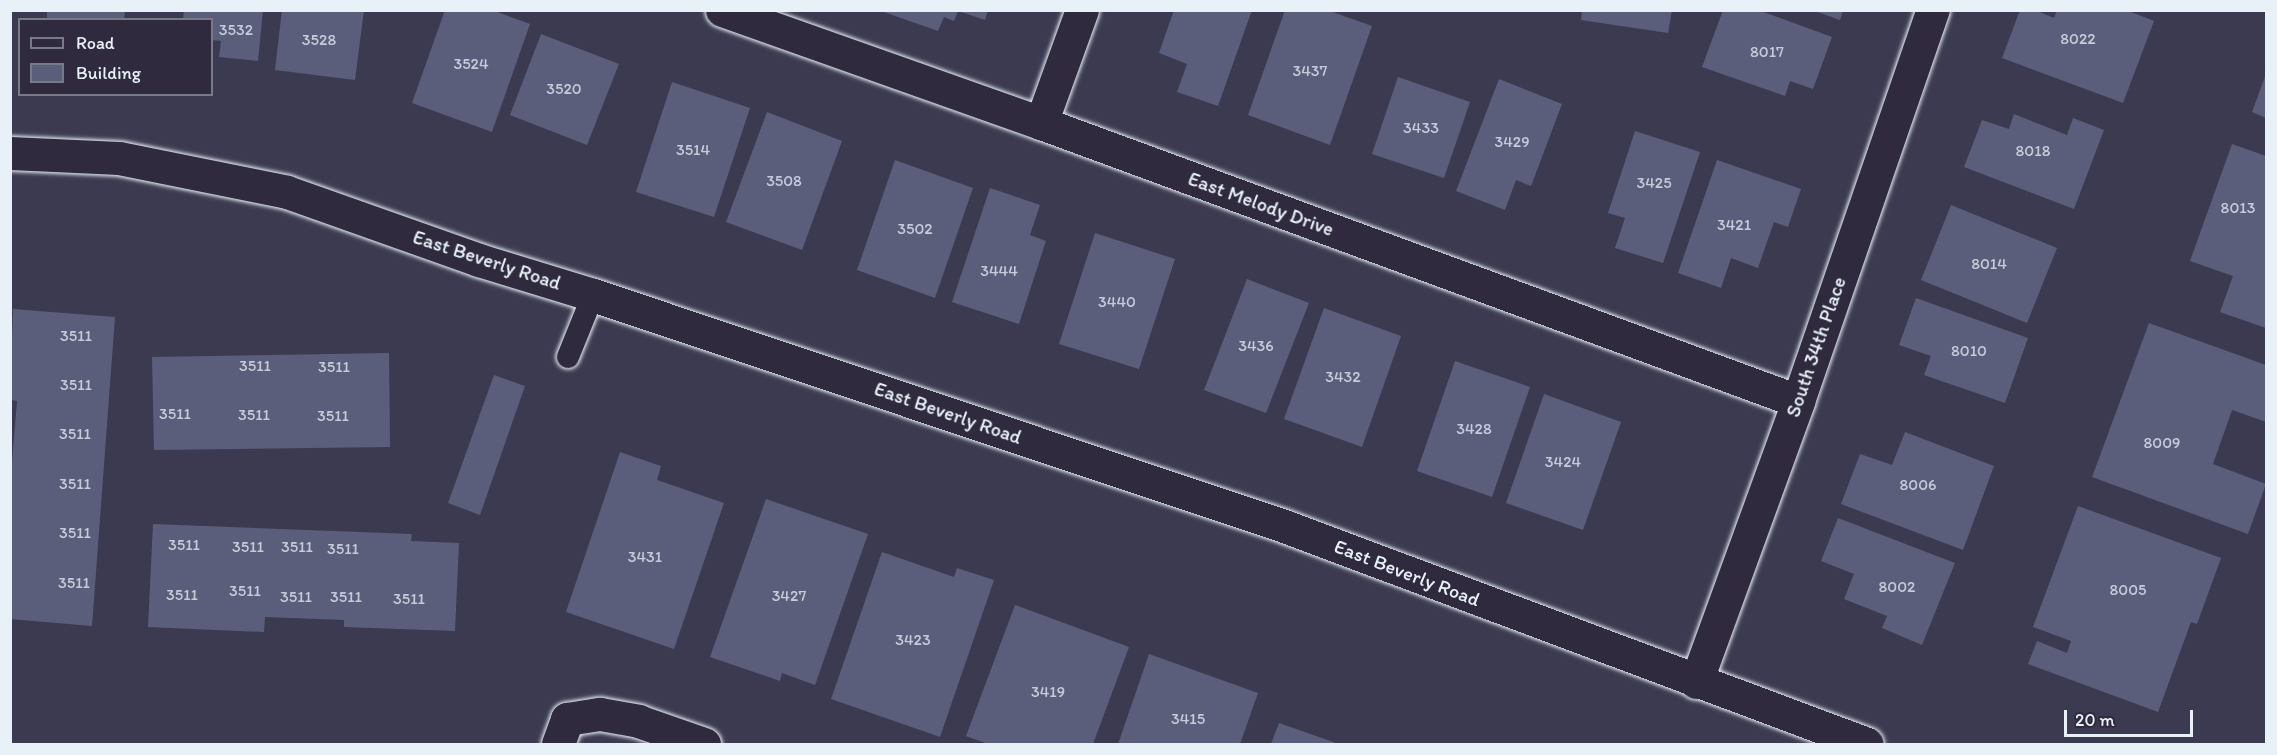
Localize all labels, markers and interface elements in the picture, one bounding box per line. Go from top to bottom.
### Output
legend [18,18,213,96]
house number: 3532 [219,20,253,40]
house number: 8022 [2060,29,2096,49]
house number: 3528 [302,30,336,50]
text: Road [76,32,115,54]
house number: 8017 [1750,42,1784,62]
house number: 3524 [453,54,489,74]
house number: 3437 [1293,61,1327,81]
text: Building [76,62,141,84]
house number: 3520 [546,79,582,99]
house number: 3433 [1403,118,1439,138]
house number: 3429 [1494,132,1530,152]
house number: 3514 [676,140,710,160]
house number: 8018 [2016,141,2050,161]
street label: East Melody Drive [1185,167,1337,241]
house number: 3508 [766,171,802,191]
house number: 3425 [1636,173,1672,193]
house number: 8013 [2221,198,2255,218]
house number: 3421 [1717,215,1751,235]
house number: 3502 [897,219,933,239]
street label: East Beverly Road [410,225,564,295]
house number: 8014 [1971,254,2007,274]
house number: 3444 [980,261,1018,281]
street label: South 34th Place [1781,274,1851,420]
house number: 3440 [1098,292,1136,312]
house number: 3511 [60,326,92,346]
house number: 3436 [1238,336,1274,356]
house number: 8010 [1951,341,1987,361]
house number: 3511 [239,356,271,376]
house number: 3511 [318,357,350,377]
house number: 3432 [1325,367,1361,387]
house number: 3511 [60,375,92,395]
street label: East Beverly Road [871,377,1025,449]
house number: 3511 [159,404,191,424]
house number: 3511 [238,405,270,425]
house number: 3511 [317,406,349,426]
house number: 3428 [1456,419,1492,439]
house number: 3511 [59,424,91,444]
house number: 8009 [2144,433,2180,453]
house number: 3424 [1545,452,1581,472]
house number: 3511 [59,474,91,494]
house number: 8006 [1900,475,1936,495]
house number: 3511 [59,523,91,543]
street label: East Beverly Road [1331,534,1483,612]
house number: 3511 [168,535,200,555]
house number: 3511 [232,537,264,557]
house number: 3511 [281,537,313,557]
house number: 3511 [327,539,359,559]
house number: 3431 [628,547,662,567]
house number: 3511 [58,573,90,593]
house number: 8002 [1879,577,1915,597]
house number: 8005 [2110,580,2146,600]
house number: 3511 [229,581,261,601]
house number: 3511 [166,585,198,605]
house number: 3427 [772,586,806,606]
house number: 3511 [280,587,312,607]
house number: 3511 [330,587,362,607]
house number: 3511 [393,589,425,609]
house number: 3423 [895,630,931,650]
house number: 3419 [1031,682,1065,702]
scale bar [2067,698,2196,736]
house number: 3415 [1171,709,1205,729]
text: 20 m [2075,709,2115,731]

